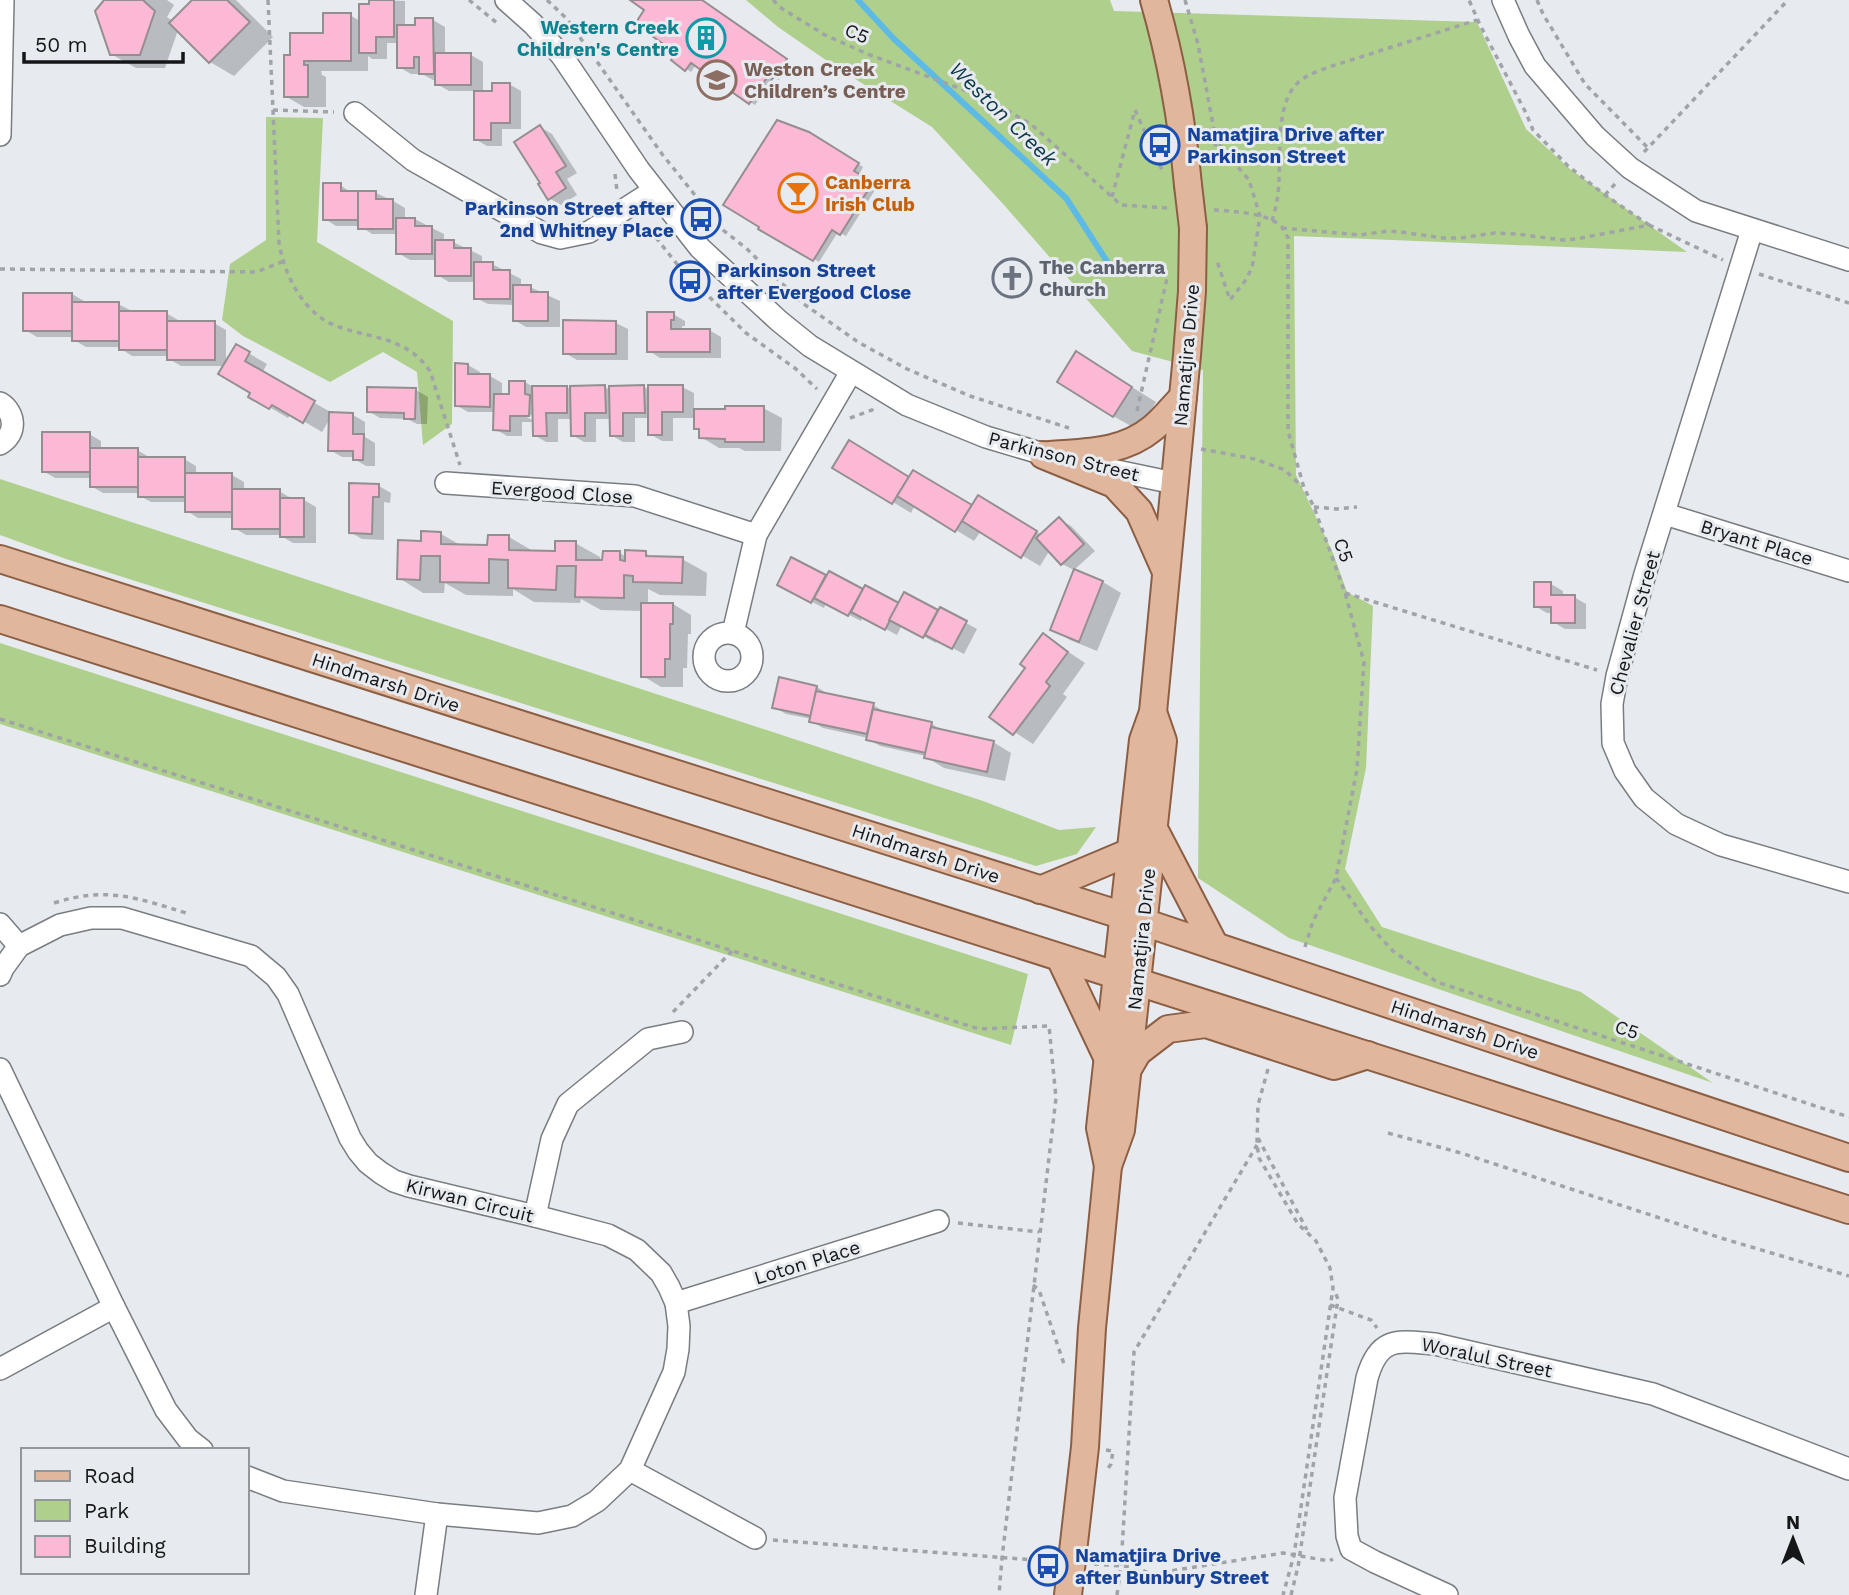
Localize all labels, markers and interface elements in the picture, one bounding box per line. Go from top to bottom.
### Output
place label: Western Creek Children's Centre [517,16,679,61]
building icon: Western Creek Children's Centre [685,17,727,59]
street label: C5 [841,18,872,49]
scale bar [24,21,184,65]
text: 50 m [35,32,87,57]
water label: Weston Creek [944,56,1063,172]
place label: Weston Creek Children’s Centre [744,58,906,103]
school or university icon: Weston Creek Children’s Centre [696,59,738,101]
place label: Namatjira Drive after Parkinson Street [1187,123,1385,168]
bus stop icon: Namatjira Drive after Parkinson Street [1139,124,1181,166]
place label: Canberra Irish Club [825,171,915,216]
bar icon: Canberra Irish Club [777,172,819,214]
place label: Parkinson Street after 2nd Whitney Place [464,197,675,242]
bus stop icon: Parkinson Street after 2nd Whitney Place [680,198,722,240]
place label: The Canberra Church [1039,256,1165,301]
church icon: The Canberra Church [991,257,1033,299]
place label: Parkinson Street after Evergood Close [717,259,911,304]
bus stop icon: Parkinson Street after Evergood Close [669,260,711,302]
street label: Namatjira Drive [1169,283,1204,427]
street label: Parkinson Street [986,427,1142,486]
street label: Evergood Close [490,476,634,509]
street label: Bryant Place [1698,514,1816,570]
street label: C5 [1329,535,1358,565]
street label: Chevalier Street [1604,548,1665,698]
street label: Hindmarsh Drive [309,648,463,717]
street label: Hindmarsh Drive [849,819,1003,888]
street label: Namatjira Drive [1123,867,1160,1011]
street label: Hindmarsh Drive [1388,995,1542,1064]
street label: C5 [1612,1015,1642,1044]
street label: Kirwan Circuit [404,1173,536,1227]
street label: Loton Place [751,1235,863,1290]
street label: Woralul Street [1419,1332,1555,1383]
legend [21,1448,248,1574]
text: Road [84,1463,135,1488]
text: Park [84,1498,129,1523]
north arrow [1758,1504,1828,1574]
text: N [1786,1511,1800,1534]
text: Building [84,1533,166,1558]
place label: Namatjira Drive after Bunbury Street [1075,1544,1269,1589]
bus stop icon: Namatjira Drive after Bunbury Street [1027,1545,1069,1587]

